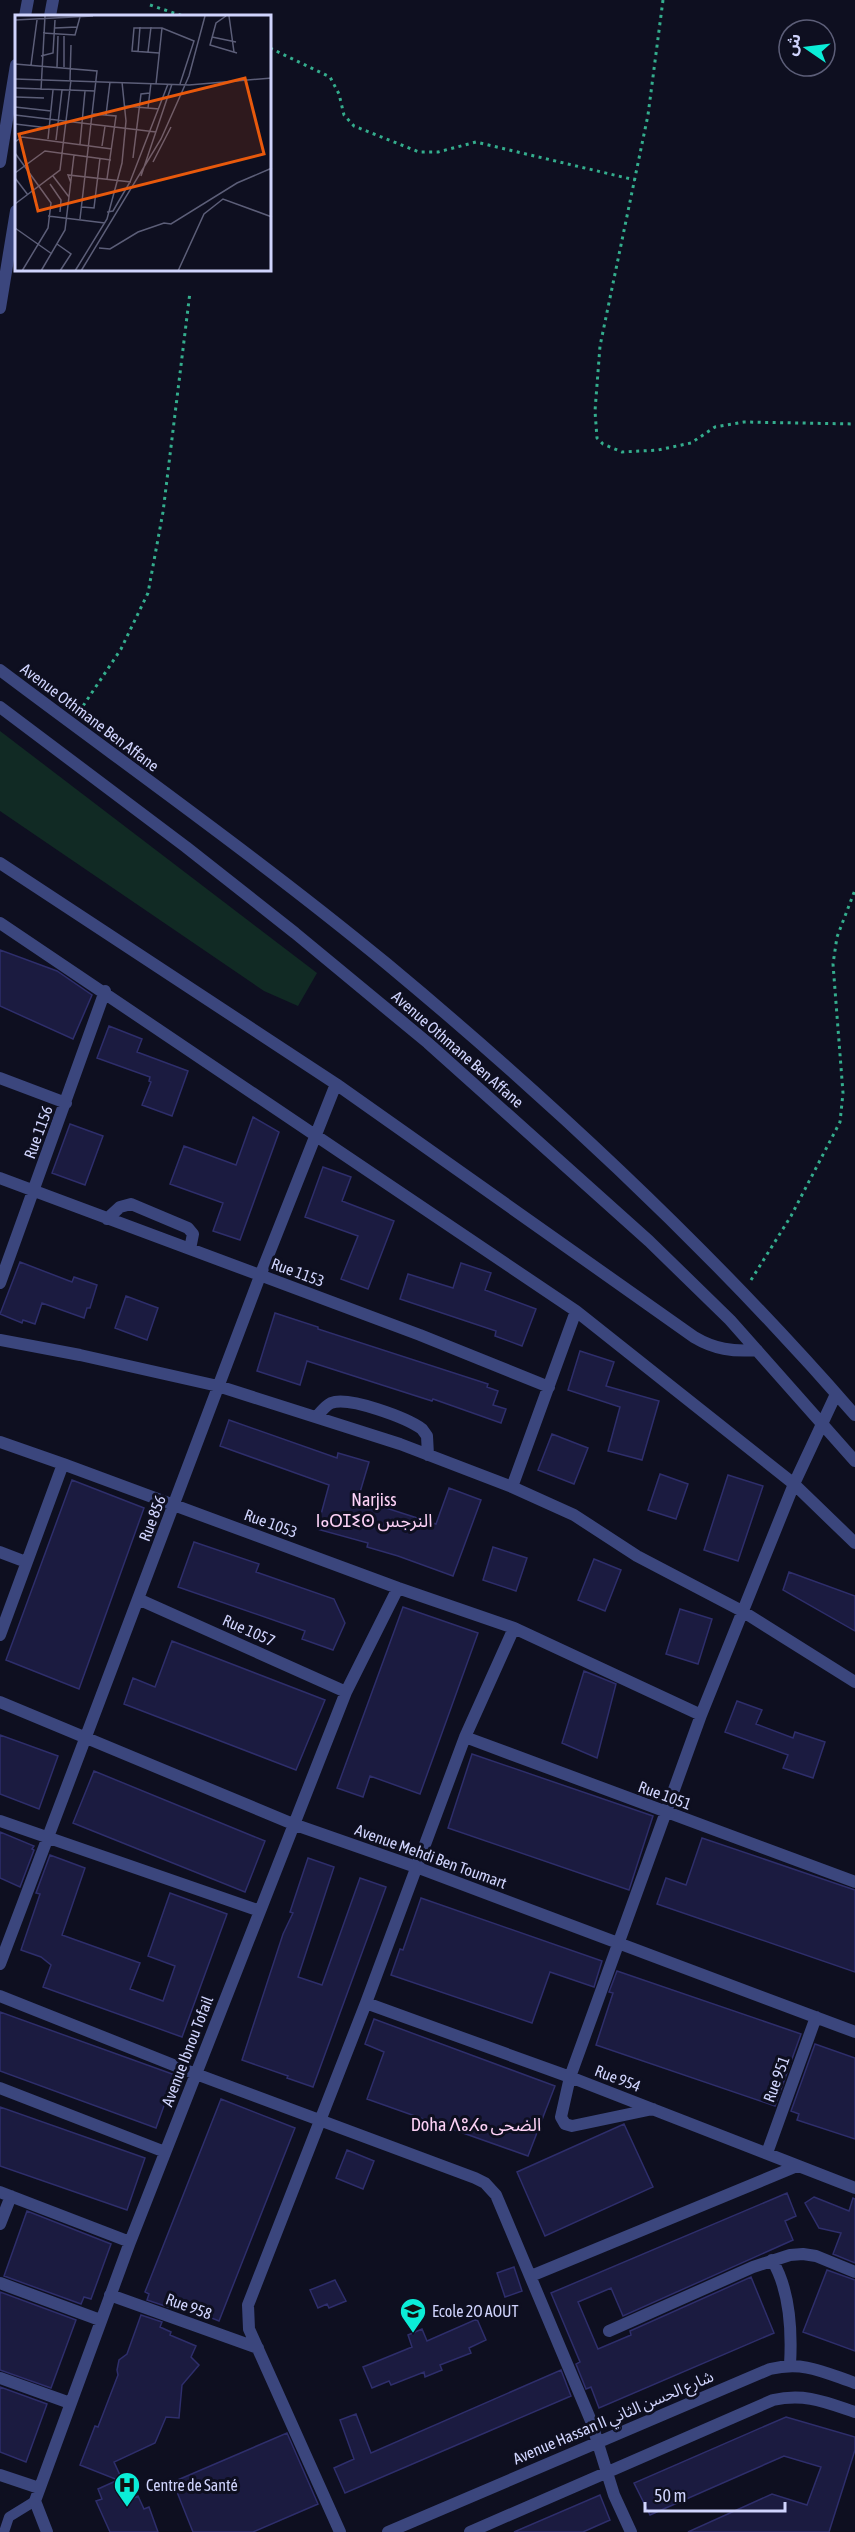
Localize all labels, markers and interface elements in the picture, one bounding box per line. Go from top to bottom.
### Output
inset map [15,15,272,272]
north arrow [777,18,837,78]
text: ش [781,31,805,57]
street label: Avenue Othmane Ben Affane [17,659,163,775]
street label: Avenue Othmane Ben Affane [389,987,527,1111]
street label: Rue 1156 [20,1103,56,1161]
street label: Rue 1153 [269,1254,327,1290]
district label: Narjiss ⵏⴰⵔⵊⵉⵙ النرجس [315,1489,433,1532]
street label: Rue 856 [135,1492,169,1544]
street label: Rue 1053 [242,1505,300,1541]
street label: Rue 1057 [220,1611,278,1649]
street label: Rue 1051 [636,1777,694,1813]
street label: Avenue Mehdi Ben Toumart [353,1820,510,1892]
street label: Avenue Ibnou Tofail [158,1993,217,2109]
street label: Rue 951 [759,2053,793,2105]
street label: Rue 954 [592,2061,644,2095]
district label: Doha ⴷⵓⵃⴰ الضحى [411,2114,541,2136]
street label: Rue 958 [163,2289,215,2323]
school or university icon: Ecole 2O AOUT [398,2296,428,2334]
place label: Ecole 2O AOUT [432,2302,519,2320]
street label: Avenue Hassan II شارع الحسن الثاني [510,2367,717,2471]
hospital icon: Centre de Santé [112,2470,142,2508]
scale bar [645,2475,784,2513]
place label: Centre de Santé [146,2476,238,2494]
text: 50 m [654,2485,686,2506]

